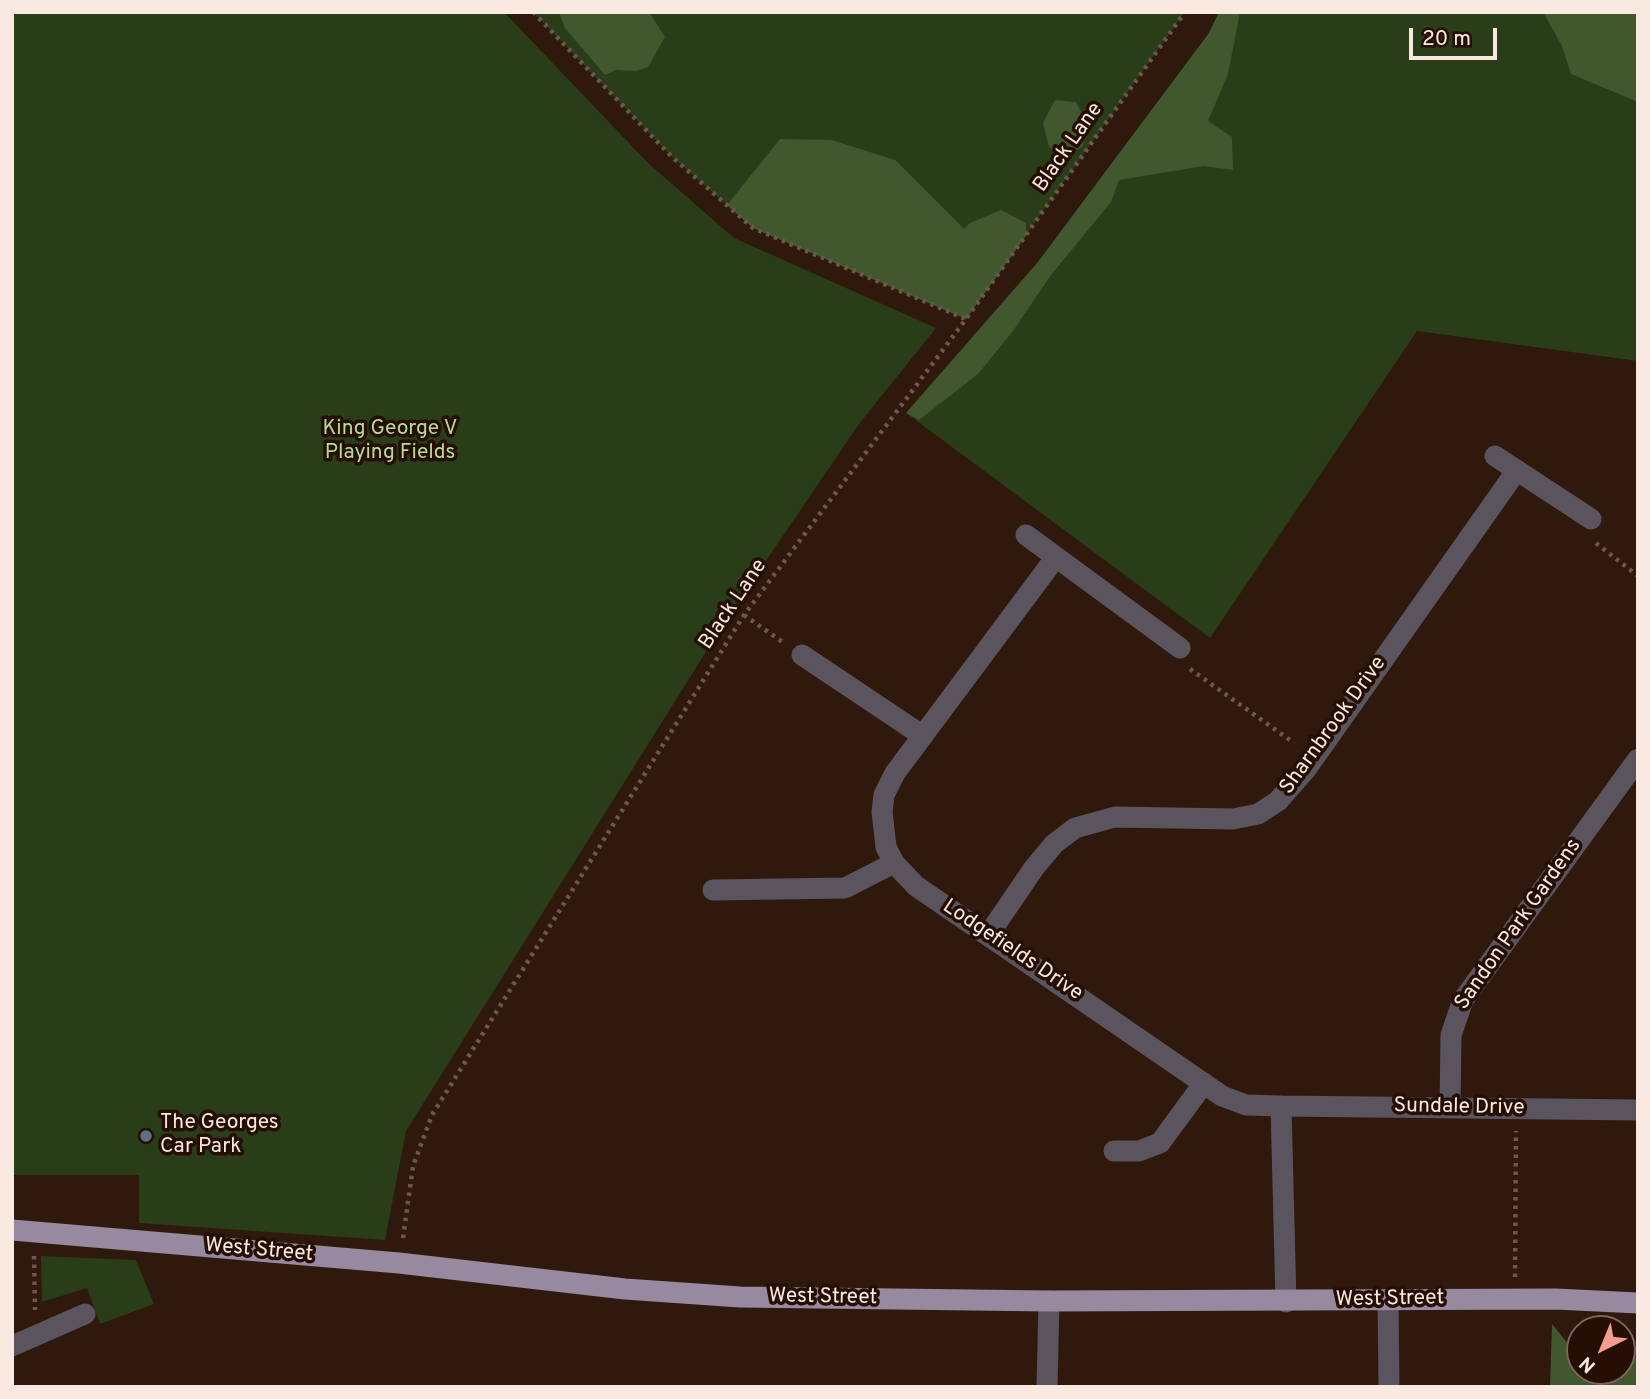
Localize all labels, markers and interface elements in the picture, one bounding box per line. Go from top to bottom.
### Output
scale bar [1412,14,1500,58]
text: 20 m [1422,26,1471,53]
street label: Black Lane [1029,98,1109,198]
park label: King George V Playing Fields [322,417,458,467]
street label: Black Lane [695,555,773,655]
street label: Sharnbrook Drive [1275,652,1393,800]
street label: Sandon Park Gardens [1450,835,1588,1015]
street label: Lodgefields Drive [937,895,1087,1007]
street label: Sundale Drive [1393,1094,1525,1122]
place label: The Georges Car Park [160,1111,279,1161]
marker: The Georges Car Park [138,1128,154,1144]
street label: West Street [204,1234,314,1268]
street label: West Street [768,1284,878,1312]
street label: West Street [1335,1286,1445,1314]
north arrow [1566,1315,1636,1385]
text: N [1575,1350,1601,1377]

